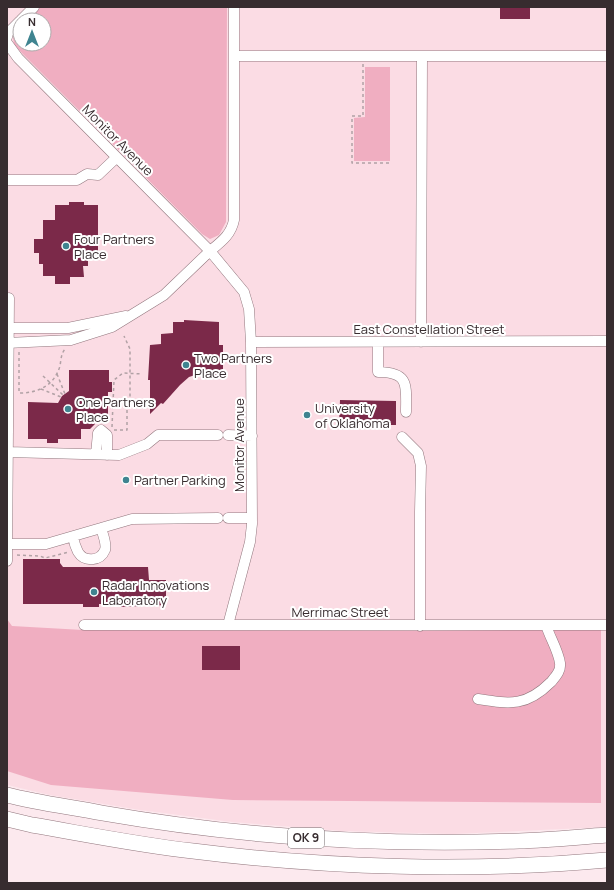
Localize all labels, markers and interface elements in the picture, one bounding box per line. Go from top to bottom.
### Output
north arrow [12,12,52,52]
text: N [28,14,36,29]
street label: Monitor Avenue [78,100,158,180]
place label: Four Partners Place [74,230,154,263]
marker: Four Partners Place [61,241,71,251]
street label: East Constellation Street [353,320,505,338]
place label: Two Partners Place [194,349,272,382]
marker: Two Partners Place [181,360,191,370]
place label: One Partners Place [76,393,155,426]
street label: Monitor Avenue [230,398,248,492]
place label: University of Oklahoma [315,399,390,432]
marker: One Partners Place [63,404,73,414]
marker: University of Oklahoma [302,410,312,420]
place label: Partner Parking [134,471,226,489]
marker: Partner Parking [121,475,131,485]
place label: Radar Innovations Laboratory [102,576,210,609]
marker: Radar Innovations Laboratory [89,587,99,597]
street label: Merrimac Street [291,603,389,621]
road number: OK 9 [288,828,324,848]

